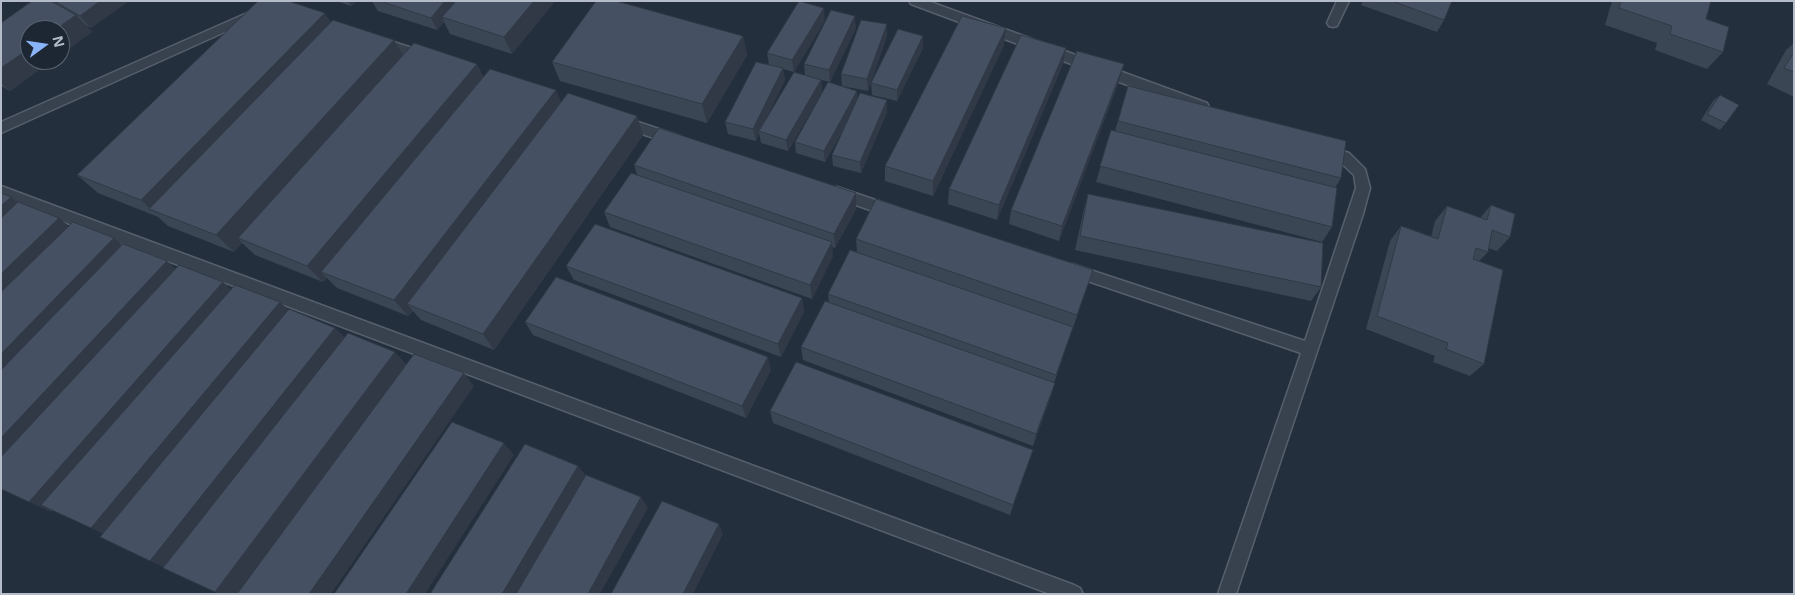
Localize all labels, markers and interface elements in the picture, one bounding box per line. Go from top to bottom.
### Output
north arrow [20,20,70,70]
text: N [48,34,70,49]

